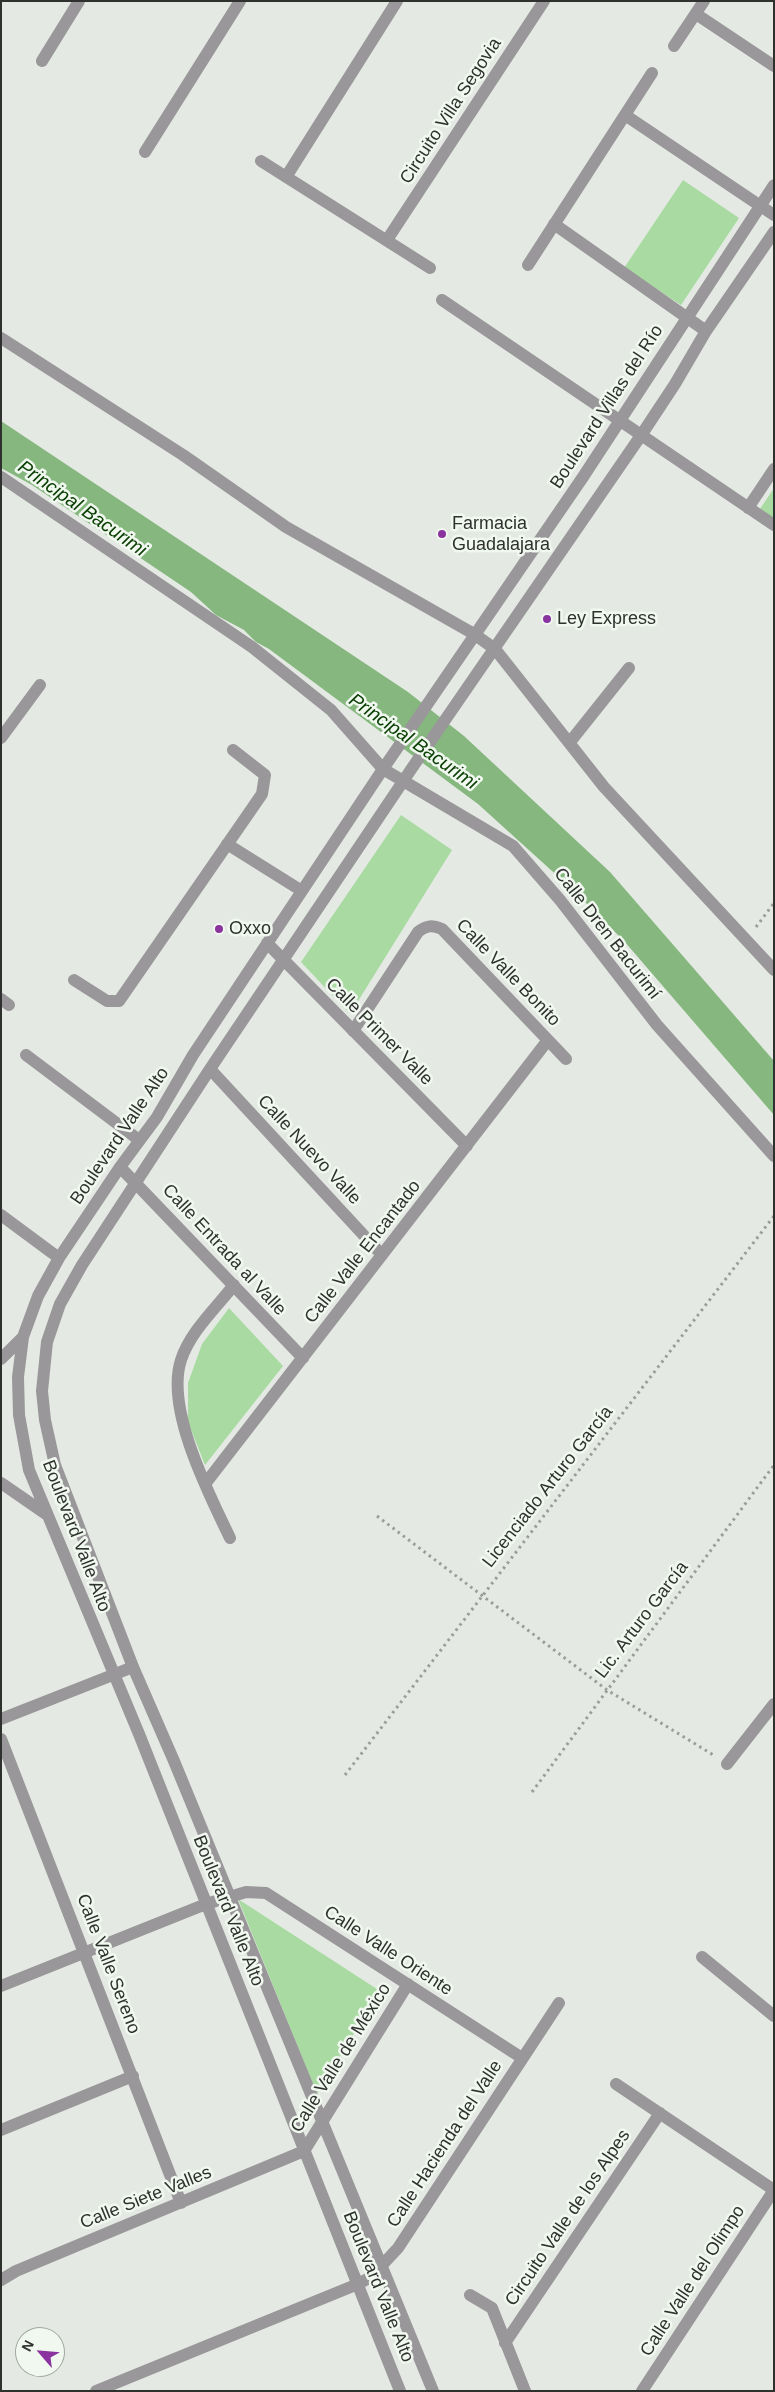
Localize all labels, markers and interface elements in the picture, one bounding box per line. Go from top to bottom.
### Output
street label: Circuito Villa Segovia [396,34,506,188]
street label: Boulevard Villas del Río [546,321,668,493]
water label: Principal Bacurimi [13,456,151,562]
place label: Farmacia Guadalajara [452,513,550,556]
marker: Farmacia Guadalajara [436,528,448,540]
place label: Ley Express [557,608,656,630]
marker: Ley Express [541,613,553,625]
water label: Principal Bacurimi [344,689,482,795]
street label: Calle Dren Bacurimí [549,864,665,1004]
street label: Calle Valle Bonito [451,915,565,1031]
place label: Oxxo [229,918,271,940]
marker: Oxxo [213,923,225,935]
street label: Calle Primer Valle [321,974,437,1090]
street label: Boulevard Valle Alto [66,1063,174,1209]
street label: Calle Nuevo Valle [253,1091,365,1209]
street label: Calle Valle Encantado [300,1176,426,1328]
street label: Calle Entrada al Valle [158,1180,290,1320]
street label: Licenciado Arturo García [478,1402,618,1572]
street label: Boulevard Valle Alto [37,1457,115,1615]
street label: Lic. Arturo García [591,1557,693,1683]
street label: Boulevard Valle Alto [188,1832,268,1990]
street label: Calle Valle Sereno [71,1891,145,2037]
street label: Calle Valle Oriente [320,1901,456,2001]
street label: Calle Valle de México [286,1979,396,2137]
street label: Calle Hacienda del Valle [383,2056,507,2232]
street label: Circuito Valle de los Alpes [501,2126,635,2310]
street label: Calle Siete Valles [77,2162,215,2234]
street label: Calle Valle del Olimpo [636,2201,750,2361]
street label: Boulevard Valle Alto [338,2208,418,2366]
north arrow [15,2327,65,2377]
text: N [18,2338,37,2354]

